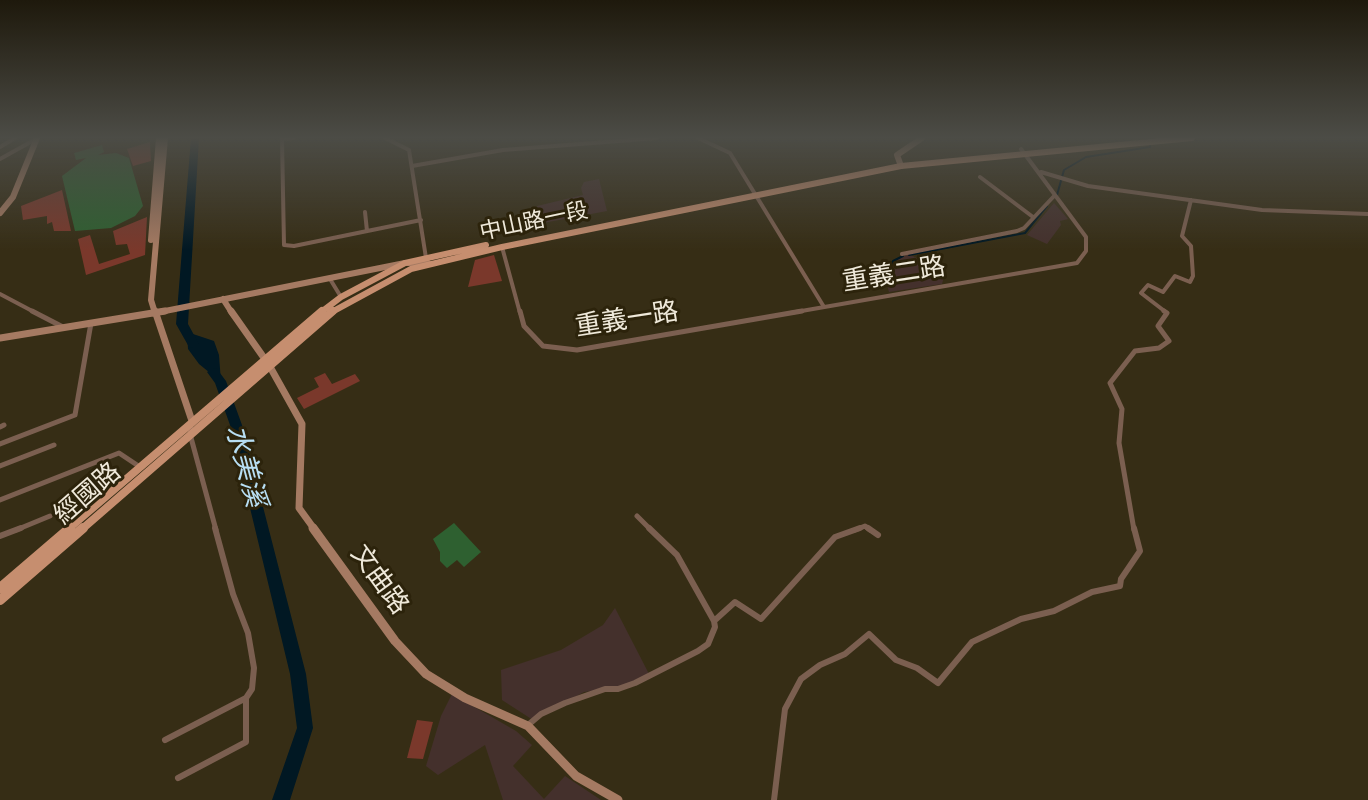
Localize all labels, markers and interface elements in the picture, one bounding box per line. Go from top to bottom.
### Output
street label: 中山路一段 [477,198,591,246]
street label: 重義二路 [840,251,948,299]
street label: 重義一路 [573,296,681,344]
water label: 水美溪 [218,421,272,511]
street label: 經國路 [48,457,128,531]
street label: 文曲路 [343,539,415,621]

